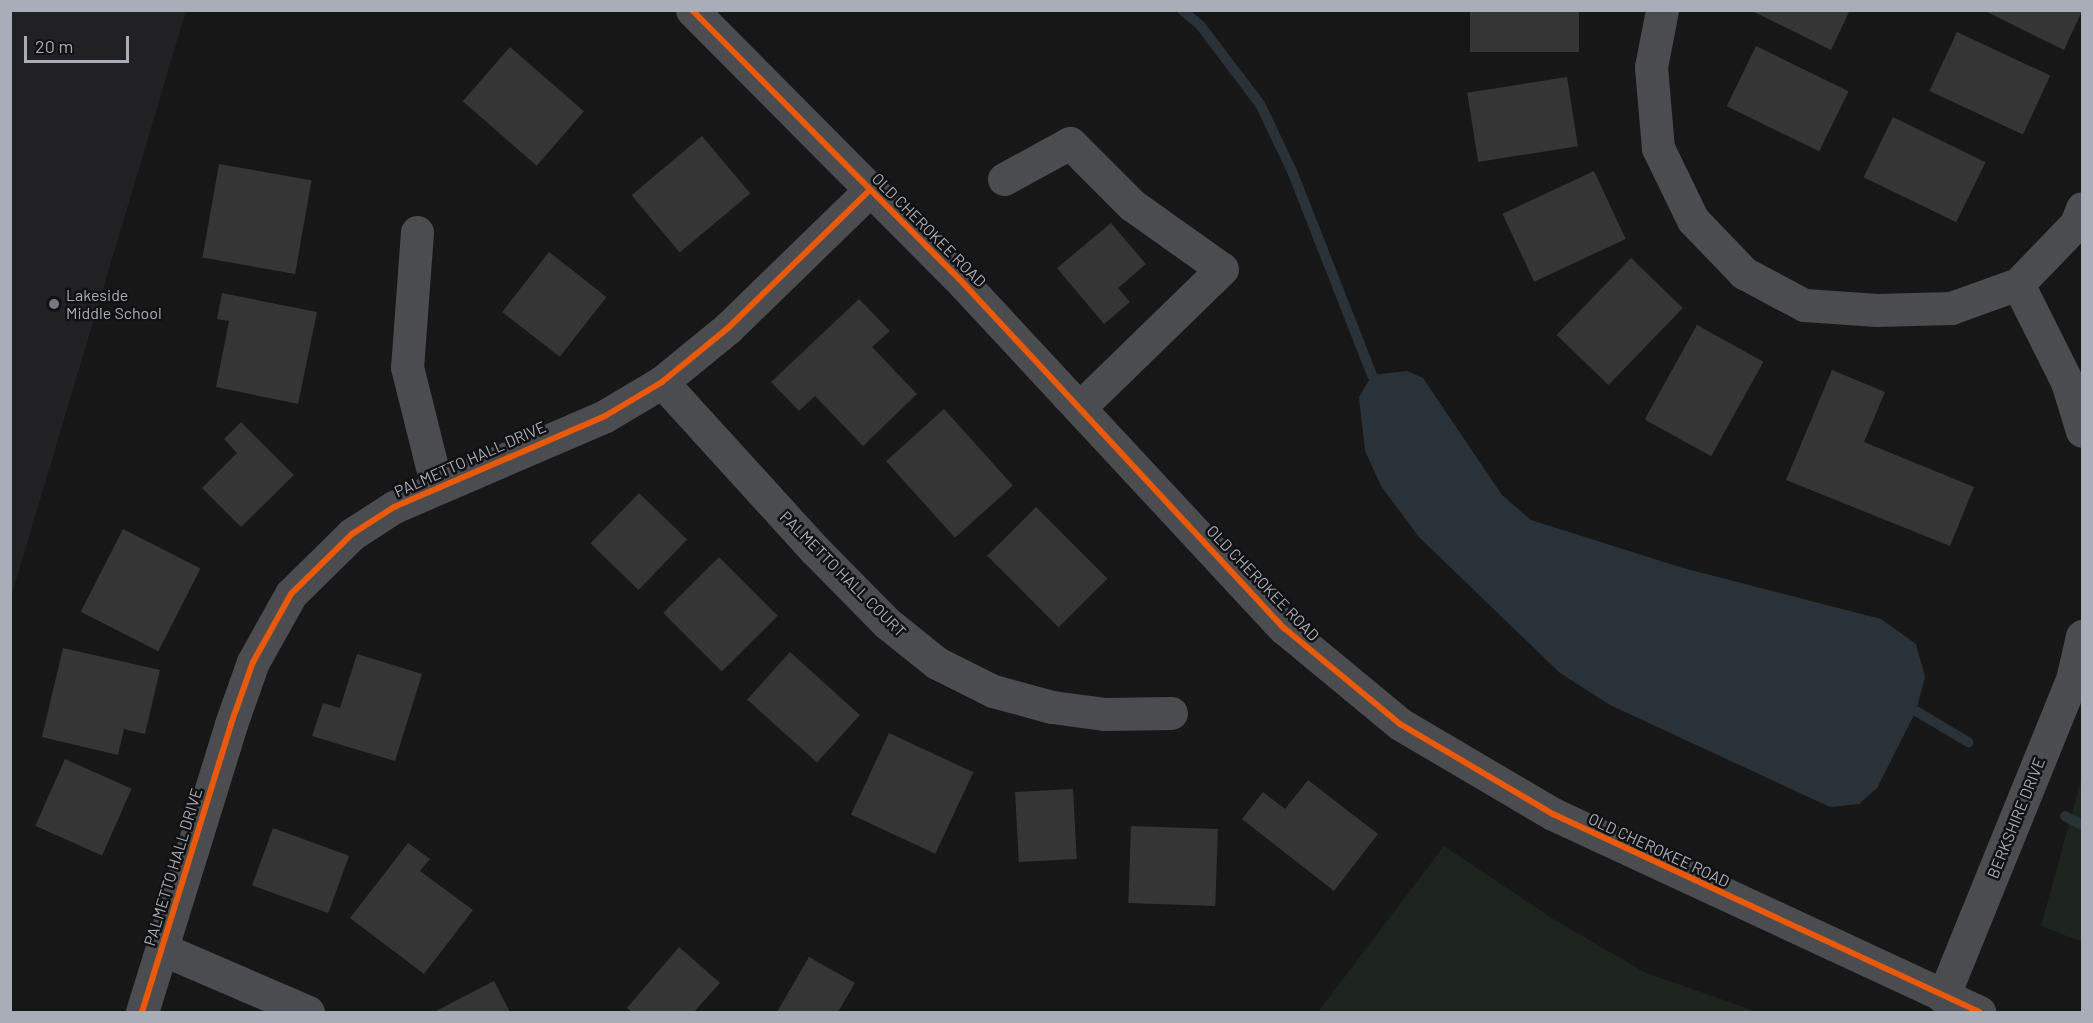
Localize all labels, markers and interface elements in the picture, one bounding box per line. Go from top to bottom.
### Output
scale bar [27,24,132,62]
text: 20 m [35,35,73,57]
street label: OLD CHEROKEE ROAD [868,169,990,291]
place label: Lakeside Middle School [66,285,162,323]
marker: Lakeside Middle School [47,297,61,311]
street label: PALMETTO HALL DRIVE [391,417,549,501]
street label: PALMETTO HALL COURT [776,507,910,641]
street label: OLD CHEROKEE ROAD [1203,521,1323,645]
street label: BERKSHIRE DRIVE [1983,755,2049,881]
street label: PALMETTO HALL DRIVE [140,786,206,948]
street label: OLD CHEROKEE ROAD [1585,809,1733,891]

